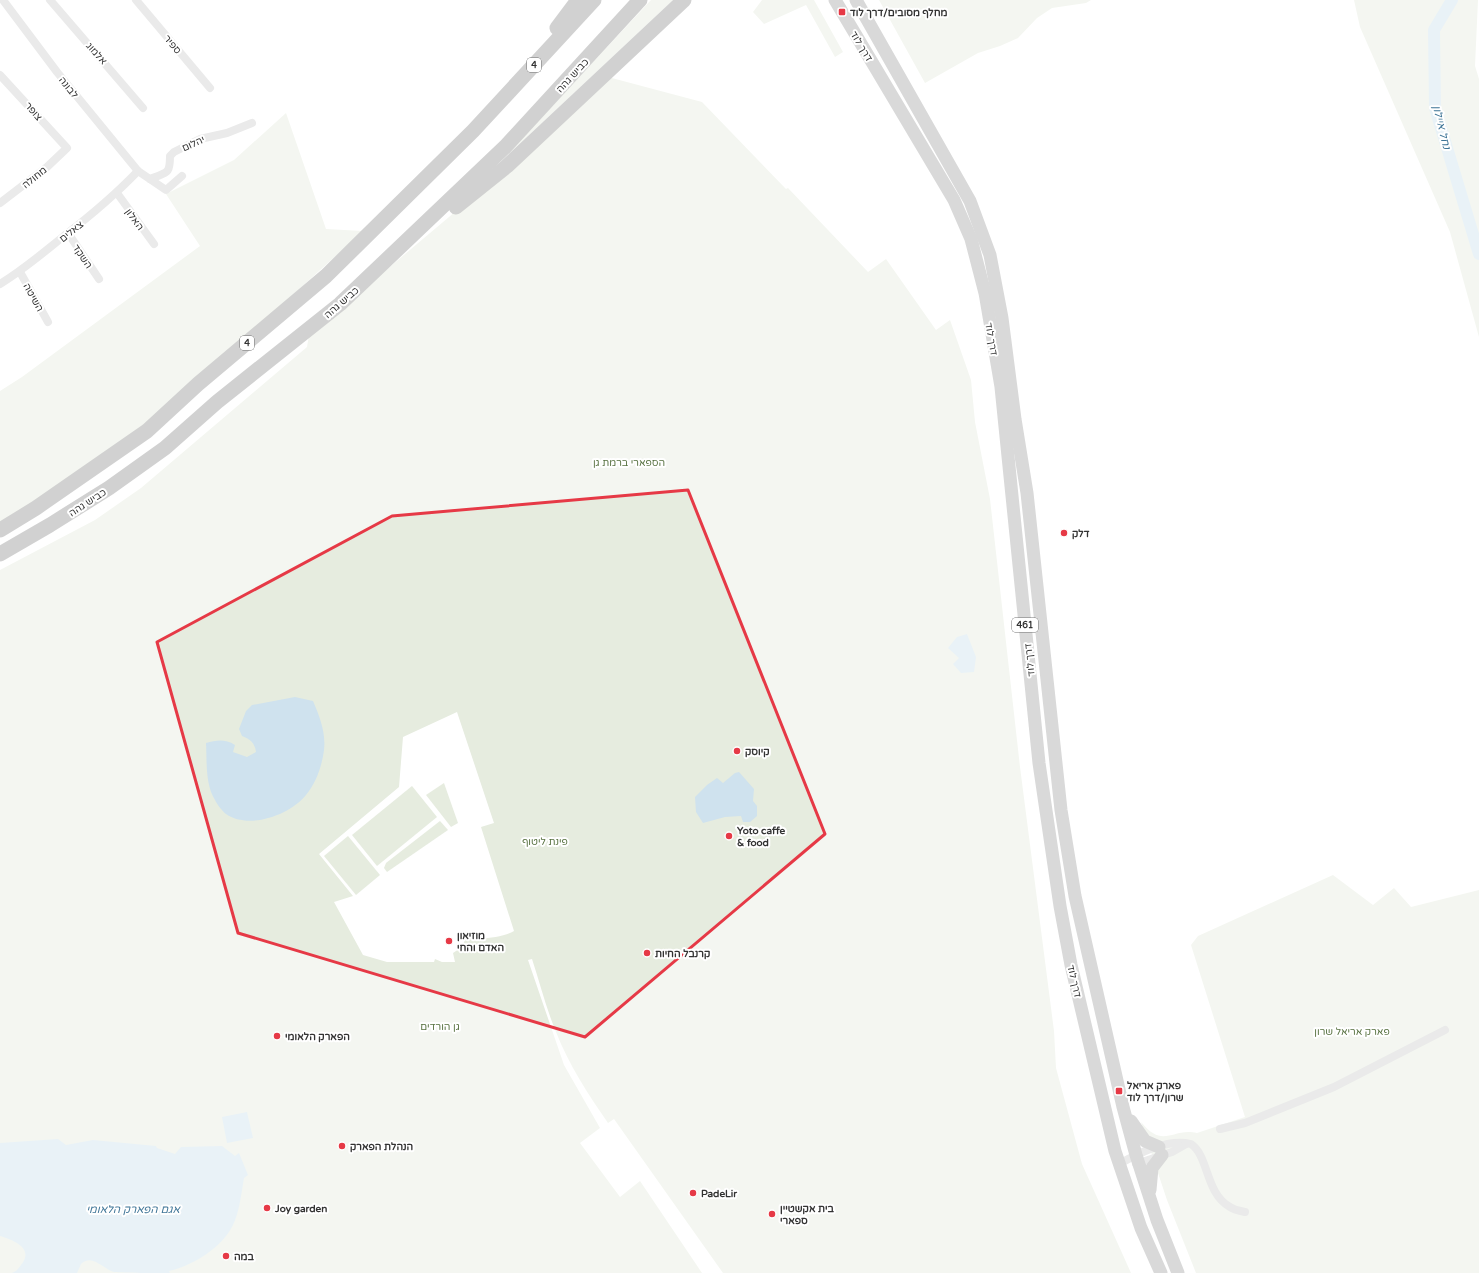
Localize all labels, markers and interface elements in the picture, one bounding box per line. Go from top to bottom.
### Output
marker: מחלף מסובים/דרך לוד [837,7,847,17]
place label: מחלף מסובים/דרך לוד [850,7,947,19]
street label: דרך לוד [847,29,875,64]
street label: ספיר [161,33,184,57]
street label: אלמוג [83,40,110,67]
street label: כביש גהה [554,56,592,95]
road number: 4 [527,58,541,72]
street label: לבונה [56,74,81,101]
street label: צופר [22,100,45,123]
water label: נחל איילון [1430,104,1454,151]
street label: יהלום [180,134,207,154]
street label: מחולה [20,164,49,191]
street label: האלון [122,206,146,233]
street label: צאלים [57,218,86,245]
street label: השקד [70,242,95,271]
street label: השיטה [20,281,46,314]
street label: כביש גהה [322,284,362,321]
street label: דרך לוד [982,322,1000,357]
road number: 4 [240,336,254,350]
park label: הספארי ברמת גן [593,457,665,469]
street label: כביש גהה [67,486,109,519]
marker: דלק [1059,528,1069,538]
place label: דלק [1072,528,1090,540]
road number: 461 [1012,618,1038,632]
street label: דרך לוד [1022,643,1038,677]
marker: קיוסק [732,746,742,756]
place label: קיוסק [745,746,770,758]
place label: Yoto caffe & food [737,825,785,849]
marker: Yoto caffe & food [724,831,734,841]
park label: פינת ליטוף [522,836,568,848]
place label: מוזיאון האדם והחי [457,930,504,954]
marker: מוזיאון האדם והחי [444,936,454,946]
marker: קרנבל החיות [642,948,652,958]
place label: קרנבל החיות [655,948,710,960]
street label: דרך לוד [1064,964,1084,999]
park label: גן הורדים [420,1021,460,1033]
park label: פארק אריאל שרון [1314,1026,1390,1038]
marker: הפארק הלאומי [272,1031,282,1041]
place label: הפארק הלאומי [285,1031,350,1043]
place label: פארק אריאל שרון/דרך לוד [1127,1080,1184,1104]
marker: פארק אריאל שרון/דרך לוד [1114,1086,1124,1096]
marker: הנהלת הפארק [337,1141,347,1151]
place label: הנהלת הפארק [350,1141,414,1153]
marker: PadeLir [688,1188,698,1198]
place label: PadeLir [701,1188,737,1200]
water label: אגם הפארק הלאומי [86,1203,181,1216]
marker: Joy garden [262,1203,272,1213]
place label: Joy garden [274,1203,327,1215]
place label: בית אקשטיין ספארי [780,1203,834,1227]
marker: בית אקשטיין ספארי [767,1209,777,1219]
marker: במה [221,1251,231,1261]
place label: במה [234,1251,255,1263]

